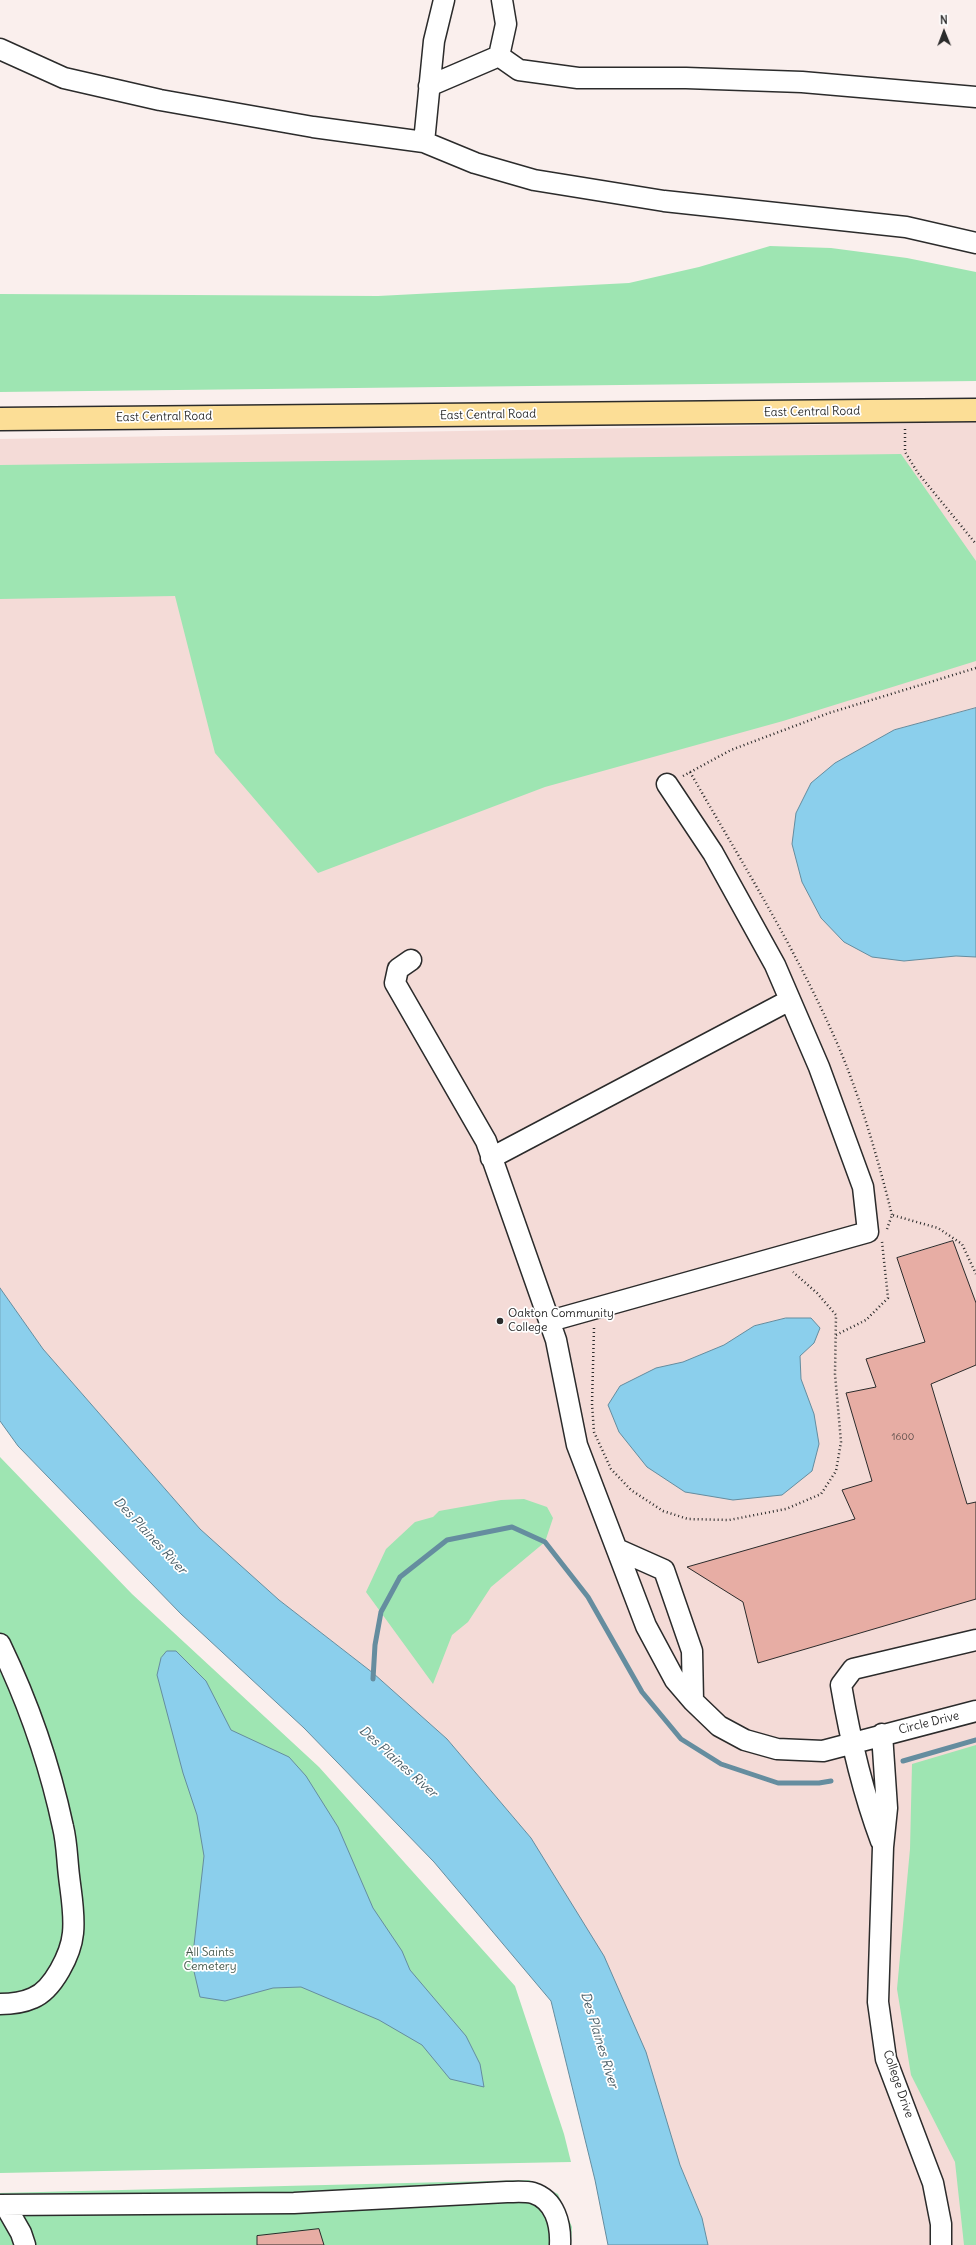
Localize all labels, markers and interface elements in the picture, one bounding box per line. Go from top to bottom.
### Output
north arrow [924,12,964,52]
text: N [940,13,948,27]
street label: East Central Road [764,404,860,420]
street label: East Central Road [440,407,536,423]
street label: East Central Road [116,409,212,425]
place label: Oakton Community College [508,1307,614,1335]
marker: Oakton Community College [495,1316,505,1326]
house number: 1600 [892,1431,914,1443]
water label: Des Plaines River [110,1494,190,1578]
street label: Circle Drive [897,1709,961,1737]
water label: Des Plaines River [356,1723,440,1801]
park label: All Saints Cemetery [183,1946,237,1974]
water label: Des Plaines River [577,1990,621,2090]
street label: College Drive [880,2048,916,2120]

